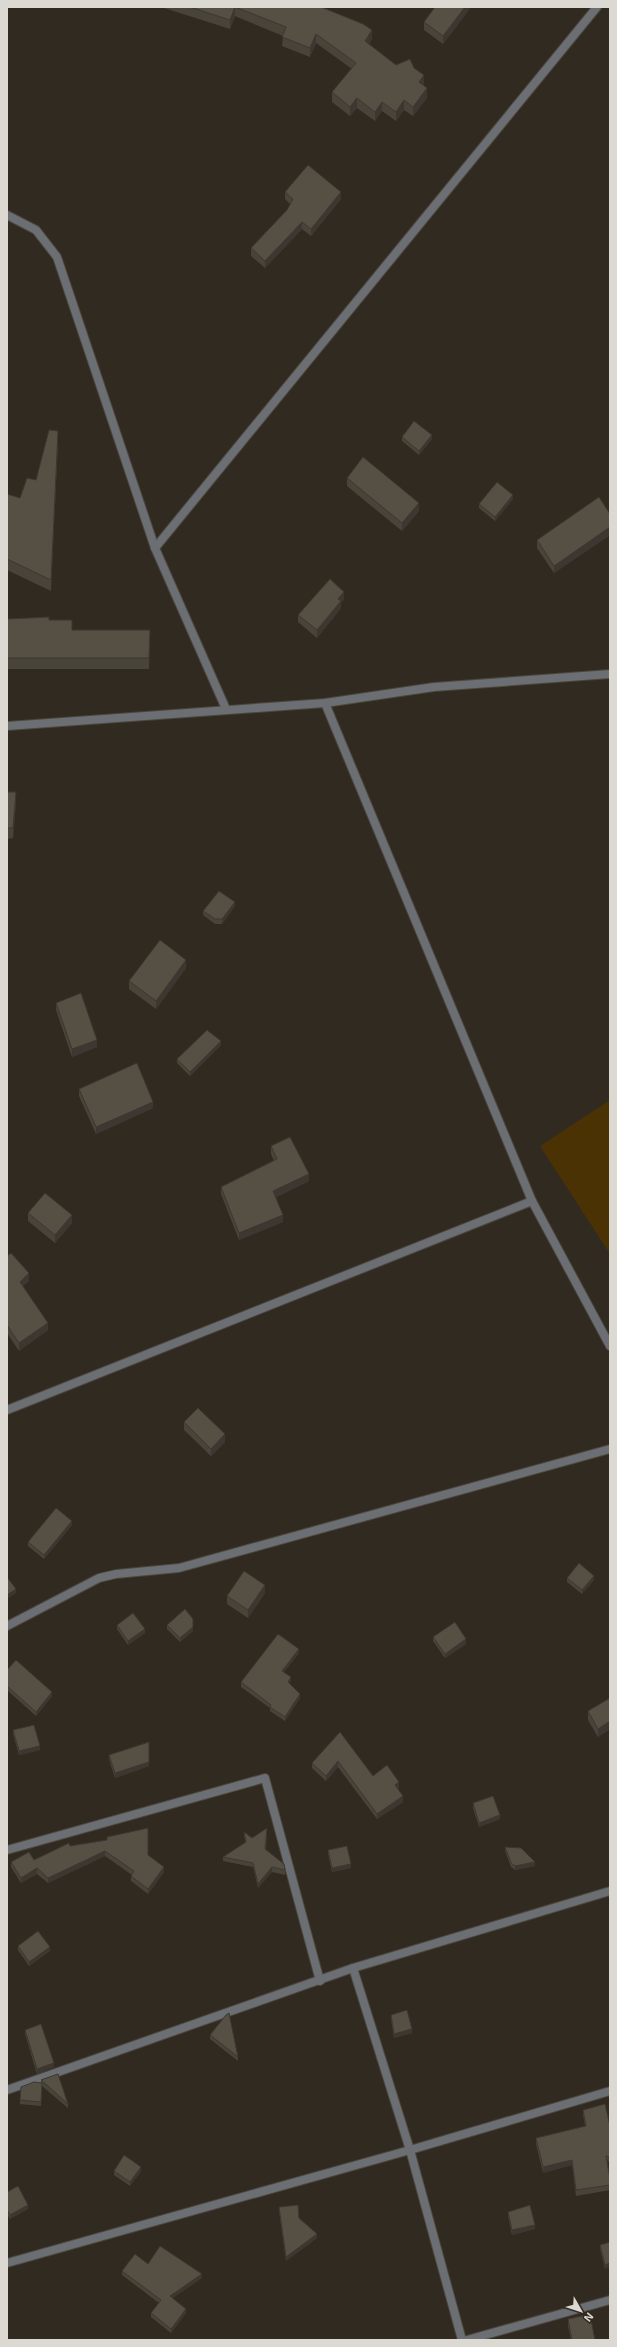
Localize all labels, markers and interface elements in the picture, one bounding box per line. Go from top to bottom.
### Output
north arrow [561,2291,601,2331]
text: N [582,2310,597,2325]

